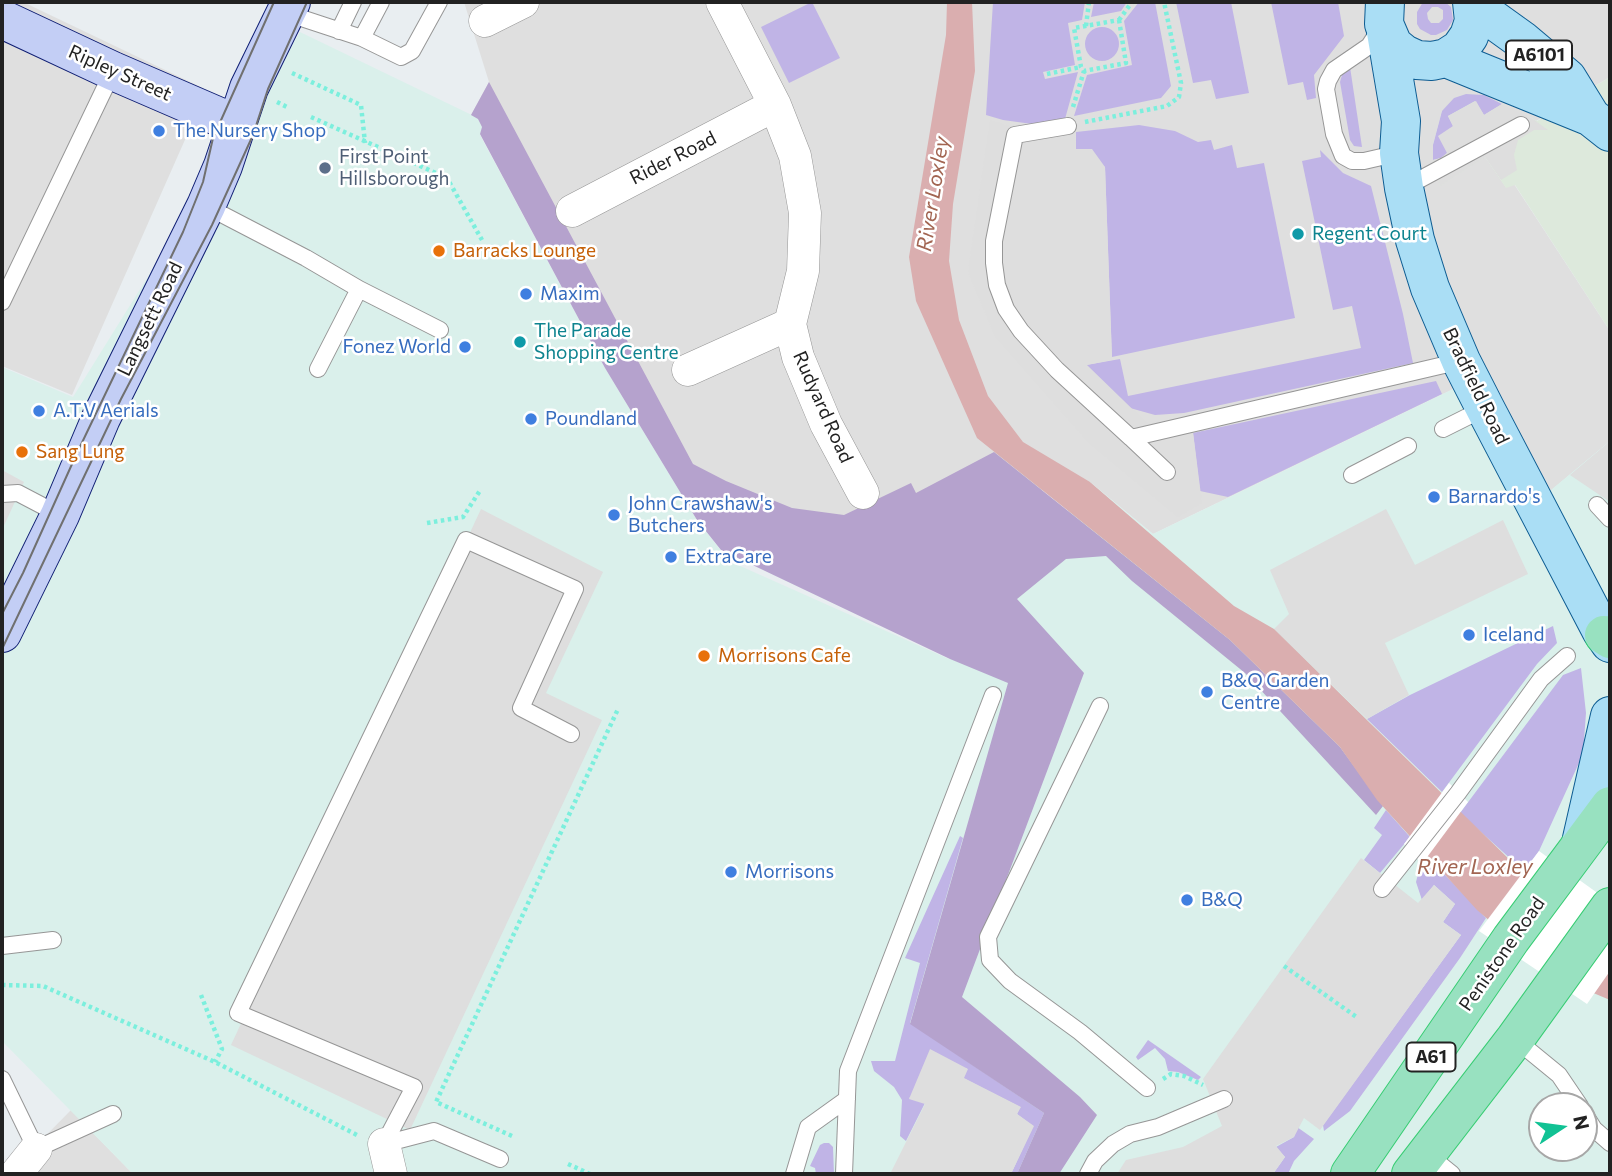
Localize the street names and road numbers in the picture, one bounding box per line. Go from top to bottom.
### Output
street label: Ripley Street [65,40,175,106]
road number: A6101 [1506,40,1572,70]
street label: Rider Road [626,126,720,190]
street label: Langsett Road [113,258,187,380]
street label: Bradfield Road [1438,324,1514,448]
street label: Rudyard Road [788,348,858,466]
street label: Penistone Road [1454,893,1550,1015]
road number: A61 [1406,1042,1456,1072]

